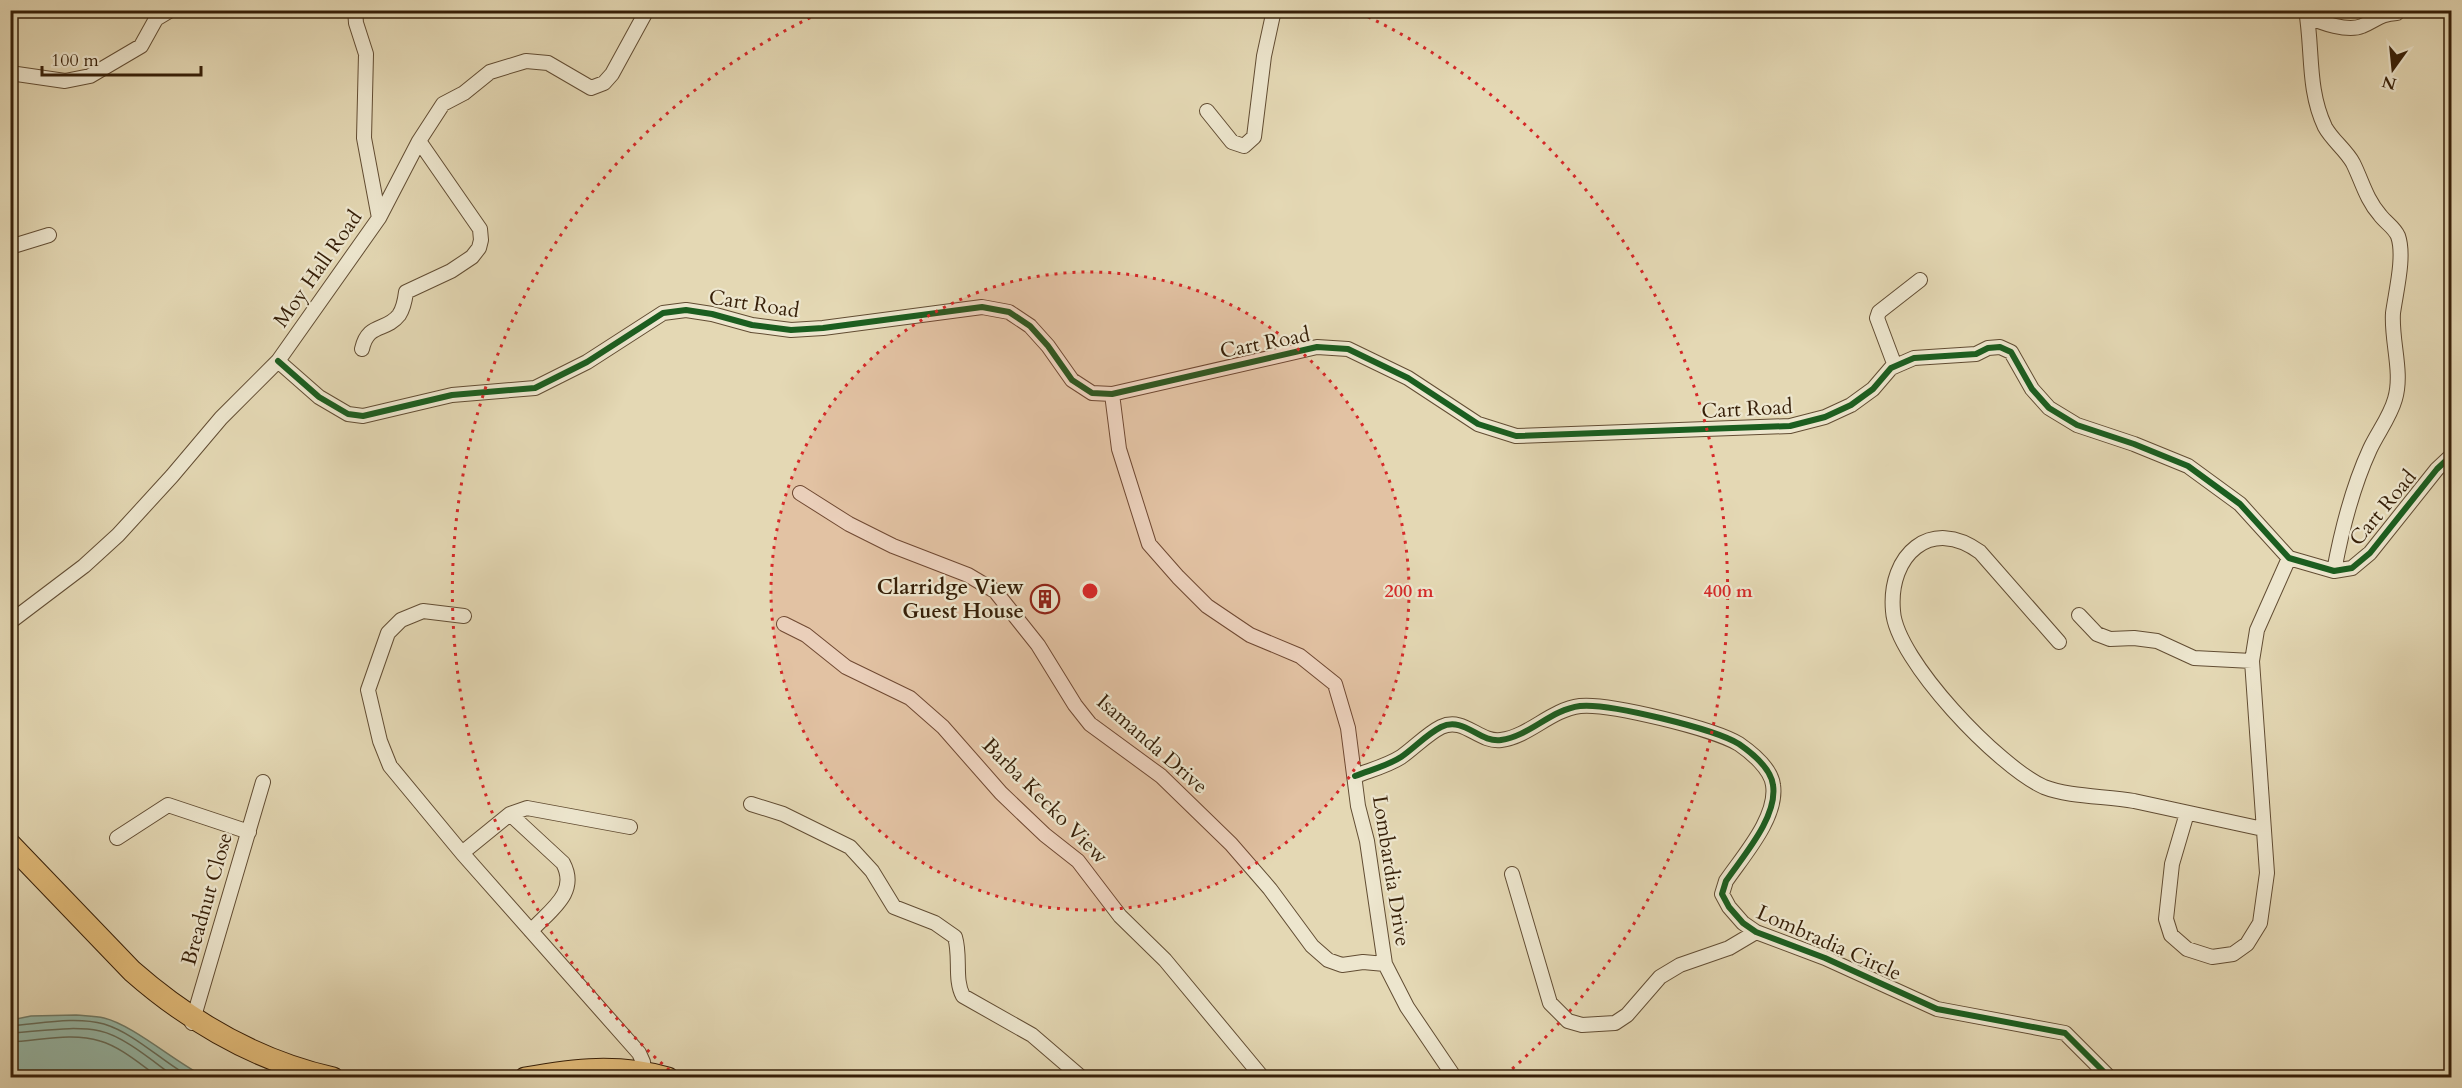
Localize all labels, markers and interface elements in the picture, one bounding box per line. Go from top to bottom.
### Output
scale bar [42,39,201,77]
north arrow [2363,39,2423,99]
text: 100 m [51,48,99,73]
text: N [2380,70,2399,95]
street label: Moy Hall Road [267,205,369,333]
street label: Cart Road [707,283,801,325]
street label: Cart Road [1217,320,1313,366]
street label: Cart Road [1701,392,1793,426]
street label: Cart Road [2343,464,2423,552]
place label: Clarridge View Guest House [877,573,1024,626]
text: 200 m [1384,579,1434,604]
text: 400 m [1703,579,1753,604]
centre of rings [1080,581,1100,601]
building icon: Clarridge View Guest House [1029,583,1061,615]
street label: Isamanda Drive [1090,688,1214,800]
street label: Barba Kecko View [975,731,1115,871]
street label: Lombardia Drive [1365,793,1417,949]
street label: Breadnut Close [174,829,240,969]
street label: Lombradia Circle [1752,898,1906,988]

